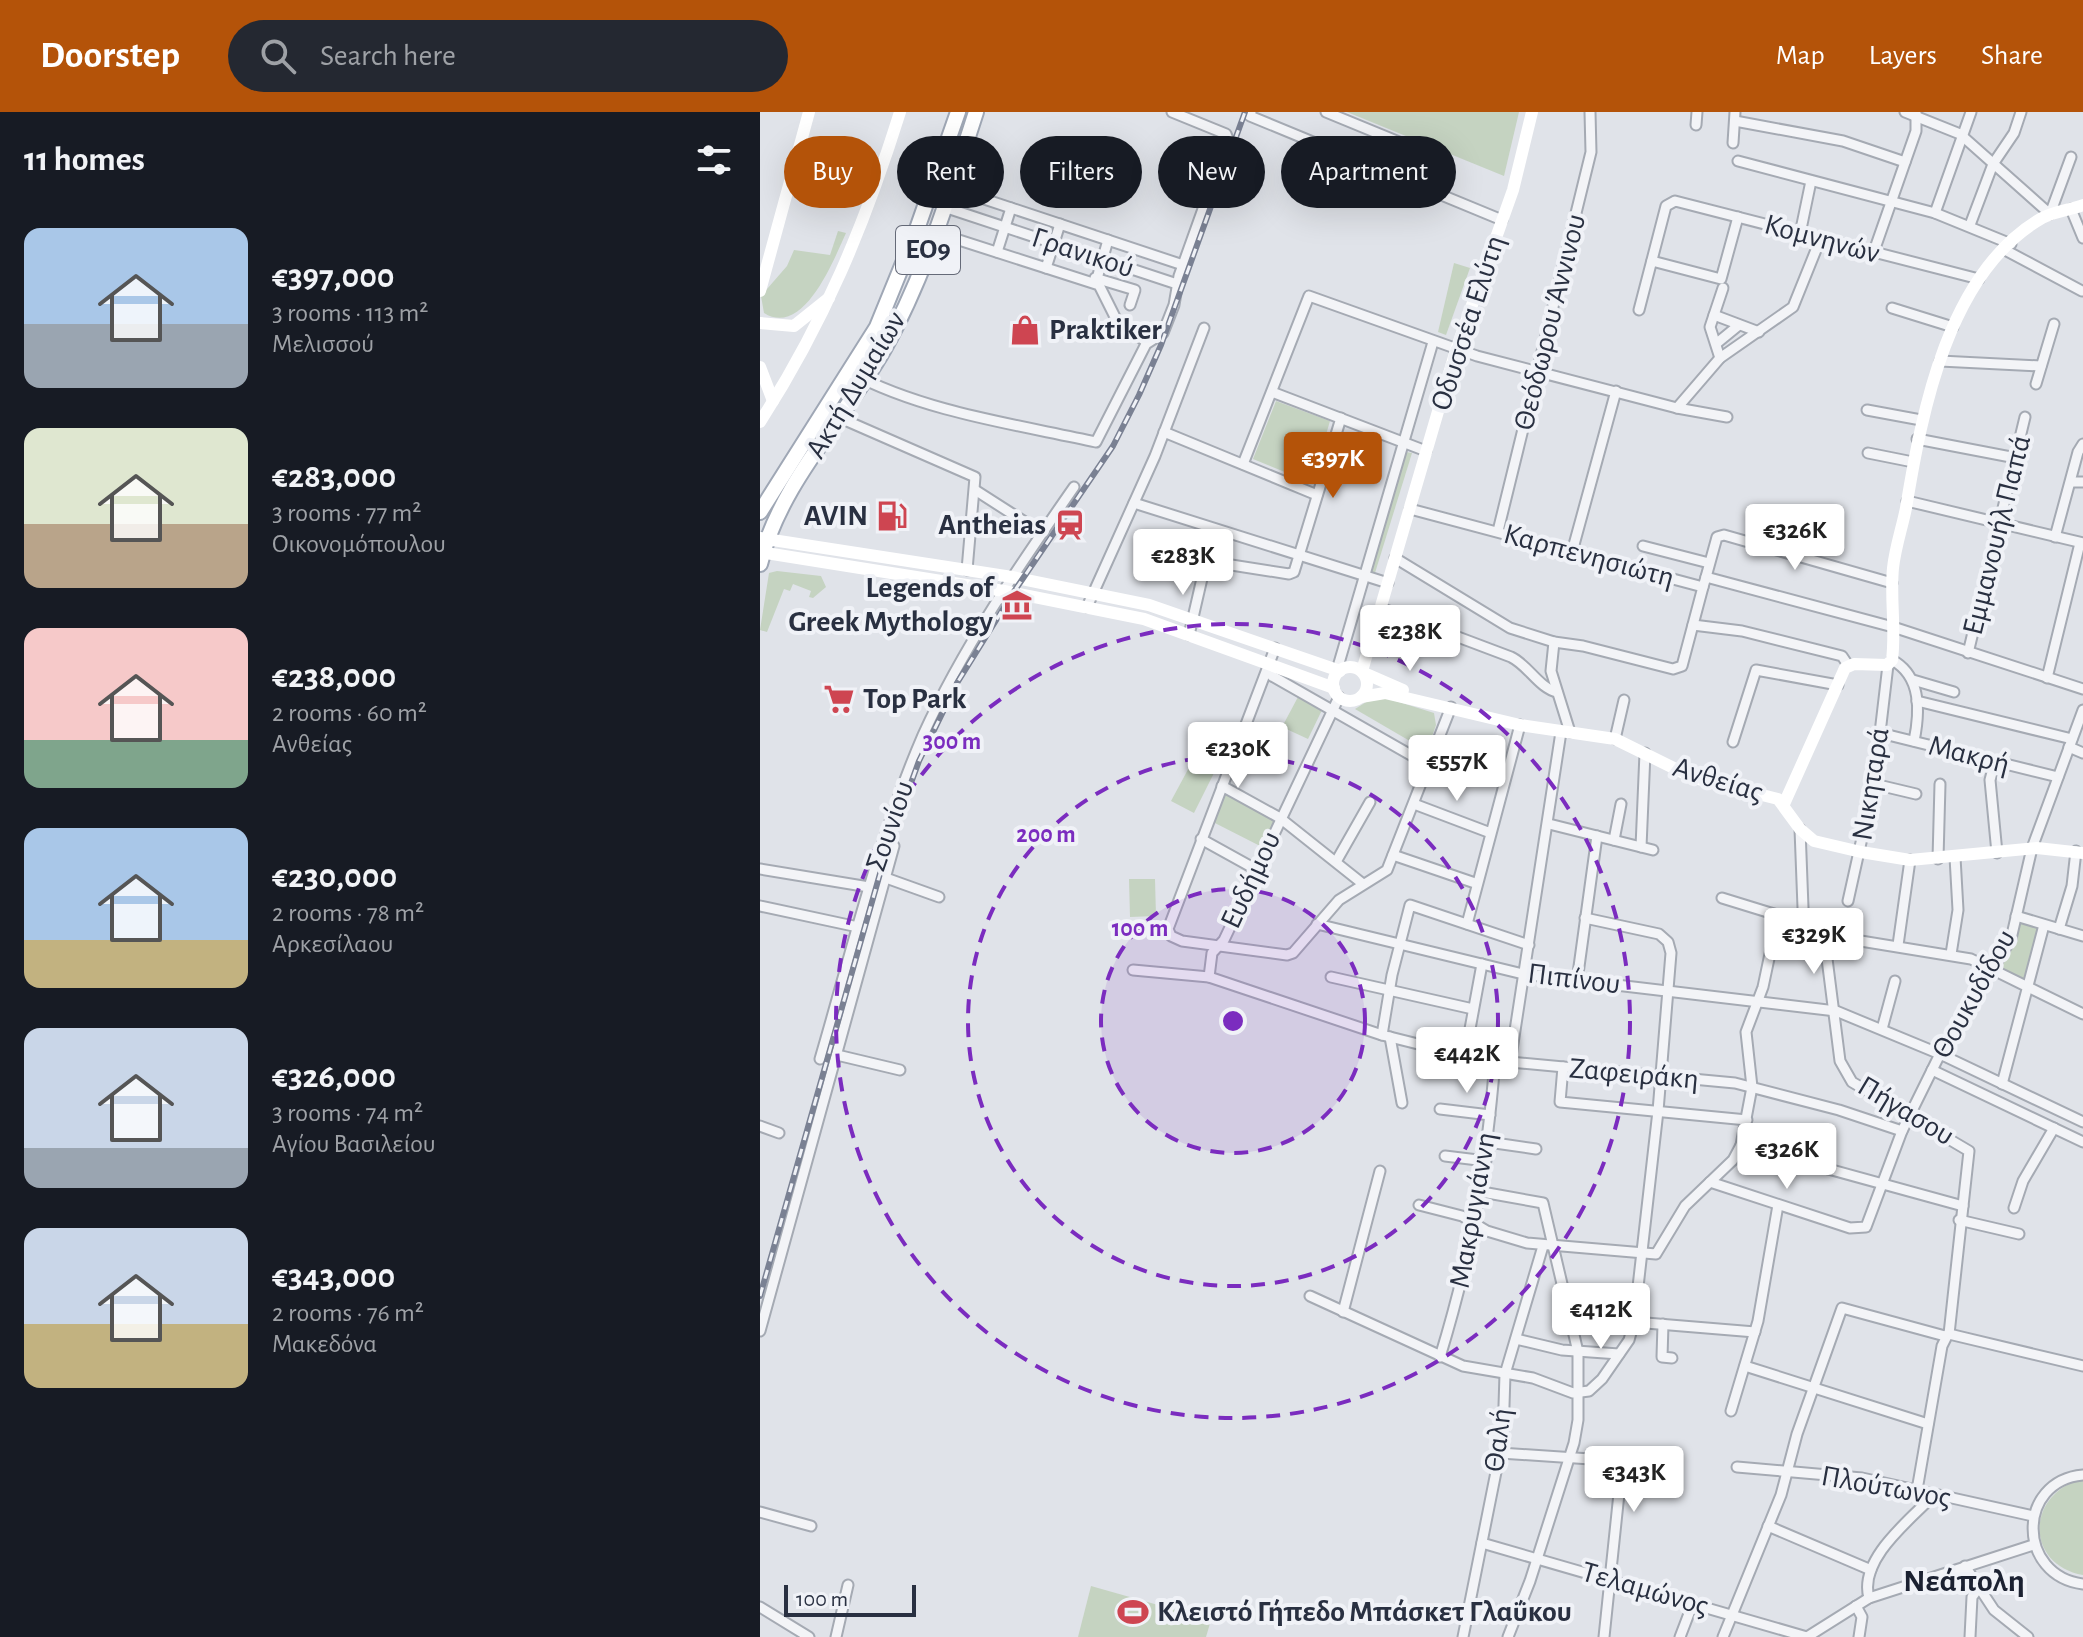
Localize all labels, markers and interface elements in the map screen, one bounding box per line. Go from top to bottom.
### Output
search box [228,20,788,92]
icon: search [256,34,300,78]
text: Doorstep [40,37,180,75]
text: Search here [320,41,456,71]
text: Map [1776,42,1825,70]
text: Layers [1869,42,1937,70]
text: Share [1981,42,2043,70]
chip: Buy [784,136,881,208]
chip: Rent [897,136,1004,208]
chip: Filters [1020,136,1142,208]
chip: New [1158,136,1265,208]
chip: Apartment [1281,136,1456,208]
icon: filters [692,138,736,182]
text: 11 homes [24,143,145,177]
street label: Κομνηνών [1761,209,1883,269]
street label: Θεόδωρου Άννινου [1509,211,1591,433]
street label: Γρανικού [1028,222,1138,284]
road number: ΕΟ9 [896,226,960,274]
street label: Οδυσσέα Ελύτη [1426,232,1510,414]
icon: home [88,260,184,356]
text: €397,000 [272,260,395,294]
text: 3 rooms · 113 m² [272,300,428,326]
street label: Ακτή Δυμαίων [801,306,911,464]
shop icon: Praktiker [1008,313,1042,347]
place label: Praktiker [1049,315,1162,345]
text: Μελισσού [272,331,374,357]
pin: €397K [1277,432,1389,500]
street label: Εμμανουήλ Παπά [1958,432,2036,638]
text: €397K [1302,445,1364,471]
icon: home [88,460,184,556]
text: €283,000 [272,460,396,494]
fuel station icon: AVIN [875,499,909,533]
text: 3 rooms · 77 m² [272,500,421,526]
place label: AVIN [804,501,868,531]
pin: €326K [1739,504,1851,572]
station icon: Antheias [1053,508,1087,542]
place label: Antheias [938,510,1046,540]
text: €326K [1763,517,1827,543]
street label: Καρπενησιώτη [1501,519,1677,593]
pin: €283K [1127,529,1239,597]
text: Οικονομόπουλου [272,531,446,557]
text: €283K [1151,542,1215,568]
place label: Legends of Greek Mythology [788,573,995,637]
museum icon: Legends of Greek Mythology [1000,588,1034,622]
pin: €238K [1354,605,1466,673]
text: €238K [1378,618,1442,644]
icon: home [88,660,184,756]
text: €238,000 [272,660,396,694]
supermarket icon: Top Park [822,682,856,716]
place label: Top Park [863,684,966,714]
text: 2 rooms · 60 m² [272,700,427,726]
pin: €230K [1182,722,1294,790]
street label: Νικηταρά [1847,725,1895,843]
text: 300 m [923,730,981,754]
text: Ανθείας [272,731,352,757]
street label: Μακρή [1925,731,2013,779]
text: €230K [1206,735,1270,761]
pin: €557K [1401,735,1513,803]
text: €557K [1426,748,1488,774]
street label: Ανθείας [1669,752,1767,808]
street label: Σουνίου [861,777,919,875]
text: 200 m [1016,823,1076,847]
street label: Ευδήμου [1216,827,1286,933]
icon: home [88,860,184,956]
text: €230,000 [272,860,397,894]
text: 2 rooms · 78 m² [272,900,424,926]
pin: €329K [1758,908,1870,976]
text: 100 m [1112,917,1168,941]
text: €329K [1782,921,1846,947]
street label: Θουκυδίδου [1927,925,2021,1063]
text: Αρκεσίλαου [272,931,393,957]
street label: Πιπίνου [1526,958,1622,1000]
centre of rings [1219,1007,1247,1035]
pin: €442K [1411,1027,1523,1095]
text: €442K [1434,1040,1500,1066]
street label: Ζαφειράκη [1568,1053,1700,1095]
icon: home [88,1060,184,1156]
text: €326,000 [272,1060,396,1094]
street label: Πήγασου [1853,1071,1959,1151]
text: 3 rooms · 74 m² [272,1100,423,1126]
pin: €326K [1731,1123,1843,1191]
street label: Μακρυγιάννη [1445,1130,1501,1290]
text: Αγίου Βασιλείου [272,1131,436,1157]
text: €326K [1755,1136,1819,1162]
icon: home [88,1260,184,1356]
text: €343,000 [272,1260,395,1294]
pin: €412K [1545,1283,1657,1351]
text: €412K [1570,1296,1632,1322]
text: 2 rooms · 76 m² [272,1300,424,1326]
text: Μακεδόνα [272,1331,377,1357]
street label: Θαλή [1479,1407,1517,1473]
pin: €343K [1578,1446,1690,1514]
text: €343K [1603,1459,1665,1485]
street label: Πλούτωνος [1819,1461,1953,1513]
street label: Τελαμώνος [1578,1557,1712,1621]
district label: Νεάπολη [1903,1565,2025,1597]
scale bar [784,1581,916,1617]
text: 100 m [796,1588,848,1610]
sports icon: Κλειστό Γήπεδο Μπάσκετ Γλαΰκου [1116,1595,1150,1629]
place label: Κλειστό Γήπεδο Μπάσκετ Γλαΰκου [1157,1597,1572,1627]

